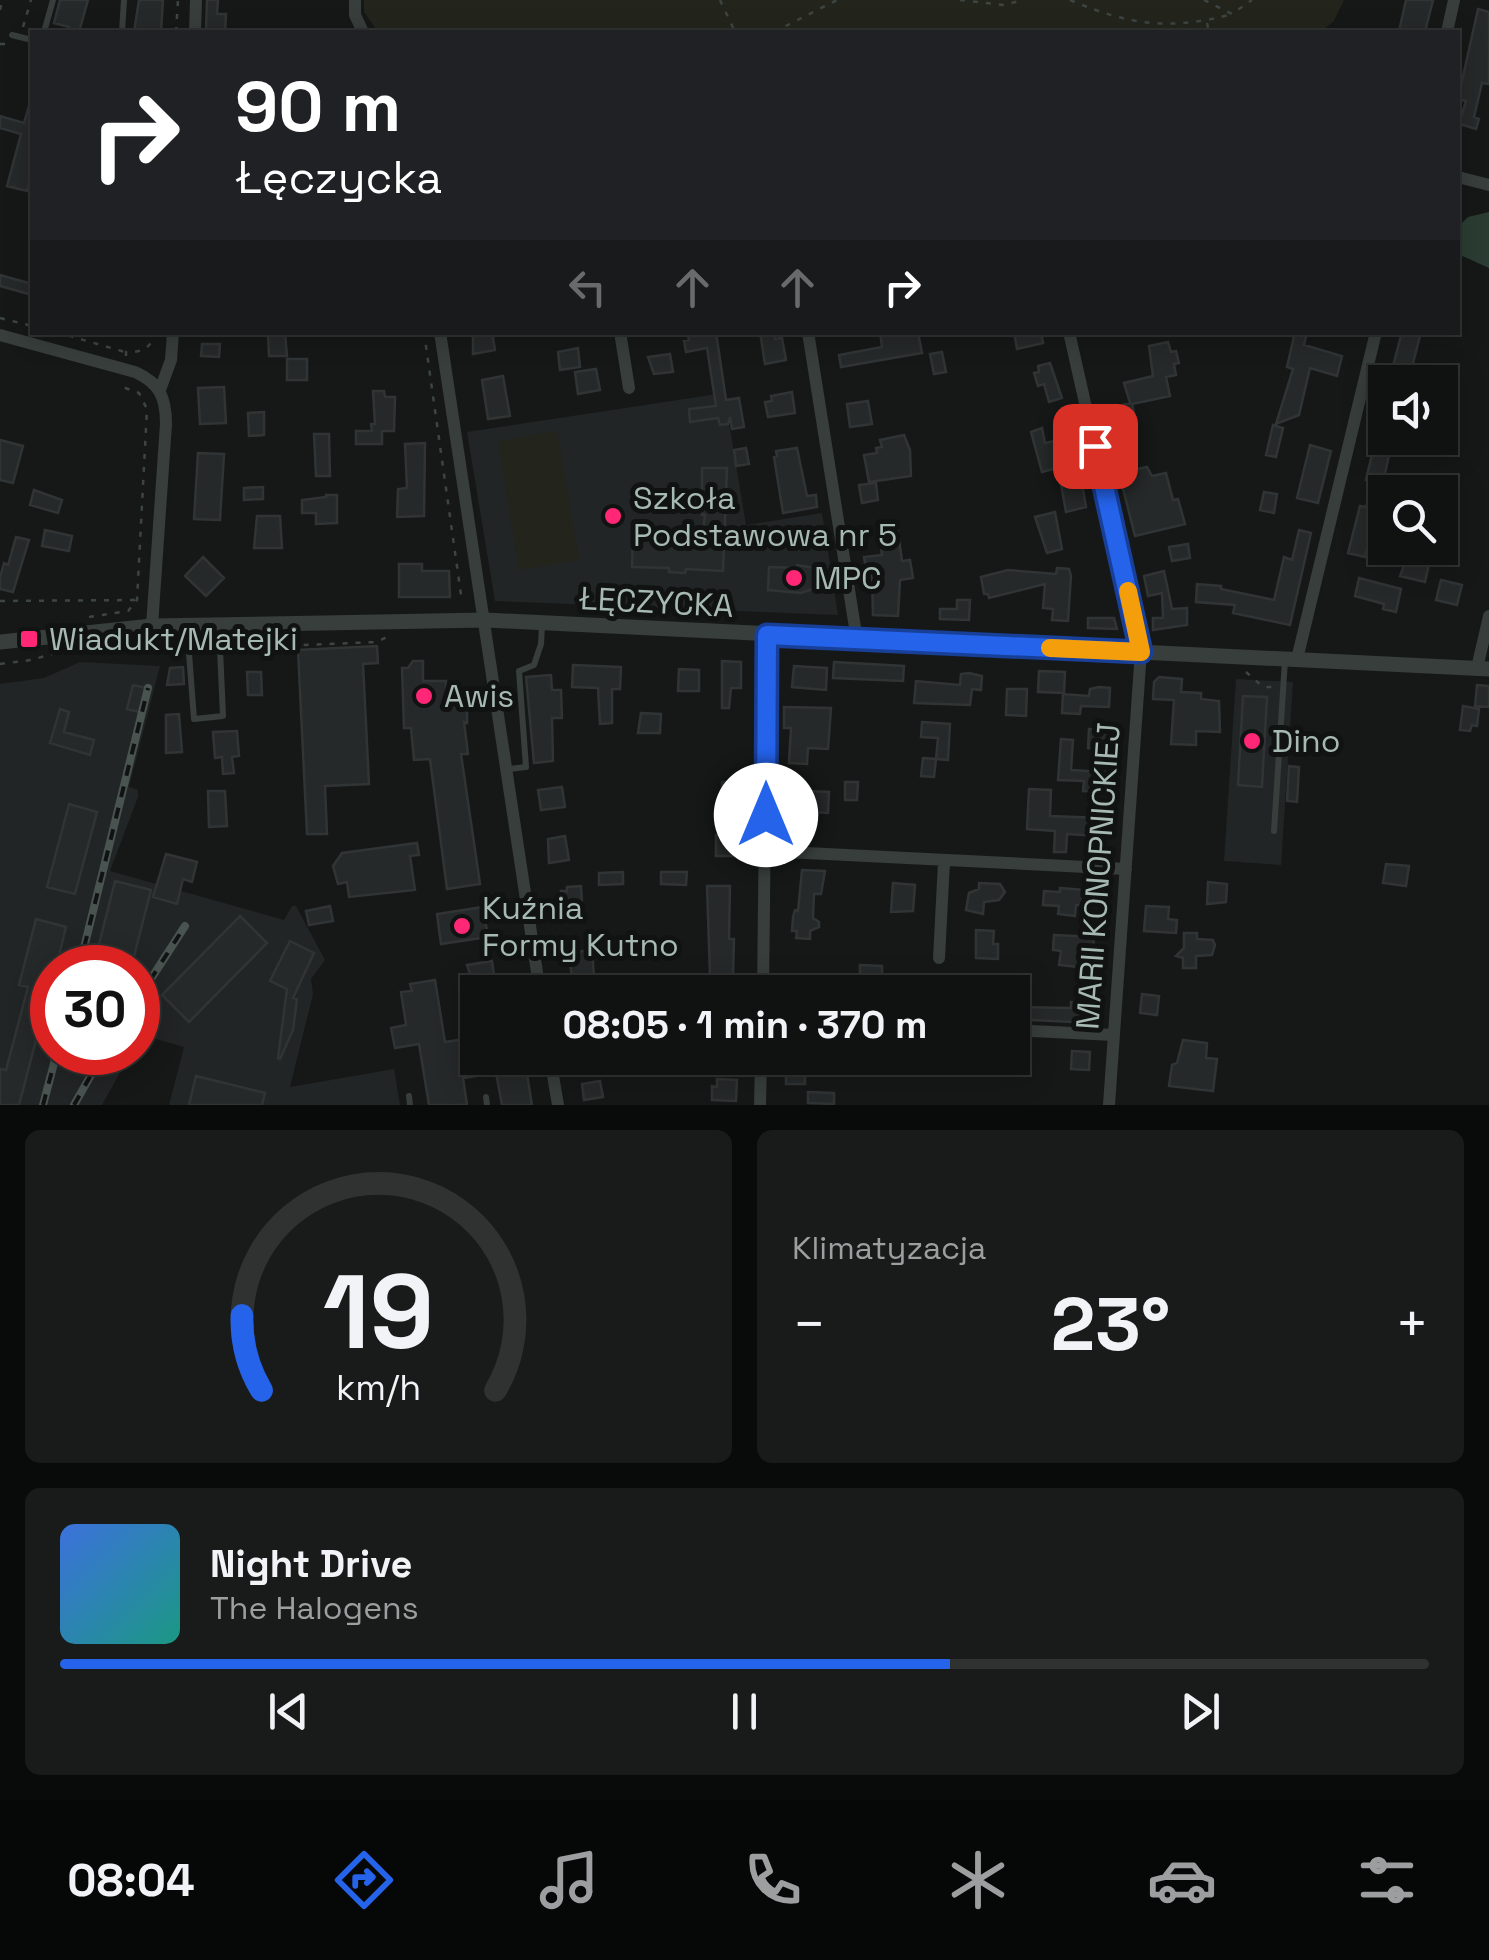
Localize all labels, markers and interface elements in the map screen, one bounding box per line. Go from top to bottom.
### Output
text: 90 m [235,62,401,151]
icon: right [70,70,200,200]
text: Łęczycka [235,149,442,206]
icon: left [560,260,615,315]
icon: ahead [665,260,720,315]
icon: ahead [770,260,825,315]
icon: right [875,260,930,315]
map controls [1368,365,1458,565]
button: sound [1368,365,1458,455]
pin [1053,404,1138,489]
icon: arrive [1068,419,1123,474]
button: search [1368,475,1458,565]
place label: Szkoła Podstawowa nr 5 [633,478,897,555]
marker: Szkoła Podstawowa nr 5 [602,505,624,527]
place label: MPC [814,558,881,598]
marker: MPC [783,567,805,589]
street label: ŁĘCZYCKA [578,578,734,626]
place label: Wiadukt/Matejki [49,619,298,659]
marker: Wiadukt/Matejki [18,628,40,650]
place label: Awis [444,676,514,716]
marker: Awis [413,685,435,707]
street label: MARII KONOPNICKIEJ [1067,721,1129,1031]
place label: Dino [1272,721,1340,761]
marker: Dino [1241,730,1263,752]
position arrow [714,763,818,867]
place label: Kuźnia Formy Kutno [482,888,679,965]
marker: Kuźnia Formy Kutno [451,915,473,937]
speed limit sign: 30 [30,945,160,1075]
text: 08:05 · 1 min · 370 m [563,1001,927,1049]
text: Klimatyzacja [792,1228,986,1268]
text: 19 [323,1246,434,1378]
text: 23° [1051,1276,1170,1372]
text: − [792,1289,826,1359]
text: + [1395,1289,1429,1359]
text: km/h [336,1365,421,1410]
text: Night Drive [210,1540,412,1588]
text: The Halogens [210,1588,419,1628]
icon: previous [261,1684,316,1739]
icon: pause [717,1684,772,1739]
icon: next [1173,1684,1228,1739]
icon: directions [329,1845,399,1915]
icon: music [534,1845,604,1915]
icon: phone [738,1845,808,1915]
icon: climate [943,1845,1013,1915]
icon: car [1147,1845,1217,1915]
icon: filters [1352,1845,1422,1915]
text: 08:04 [67,1852,195,1909]

